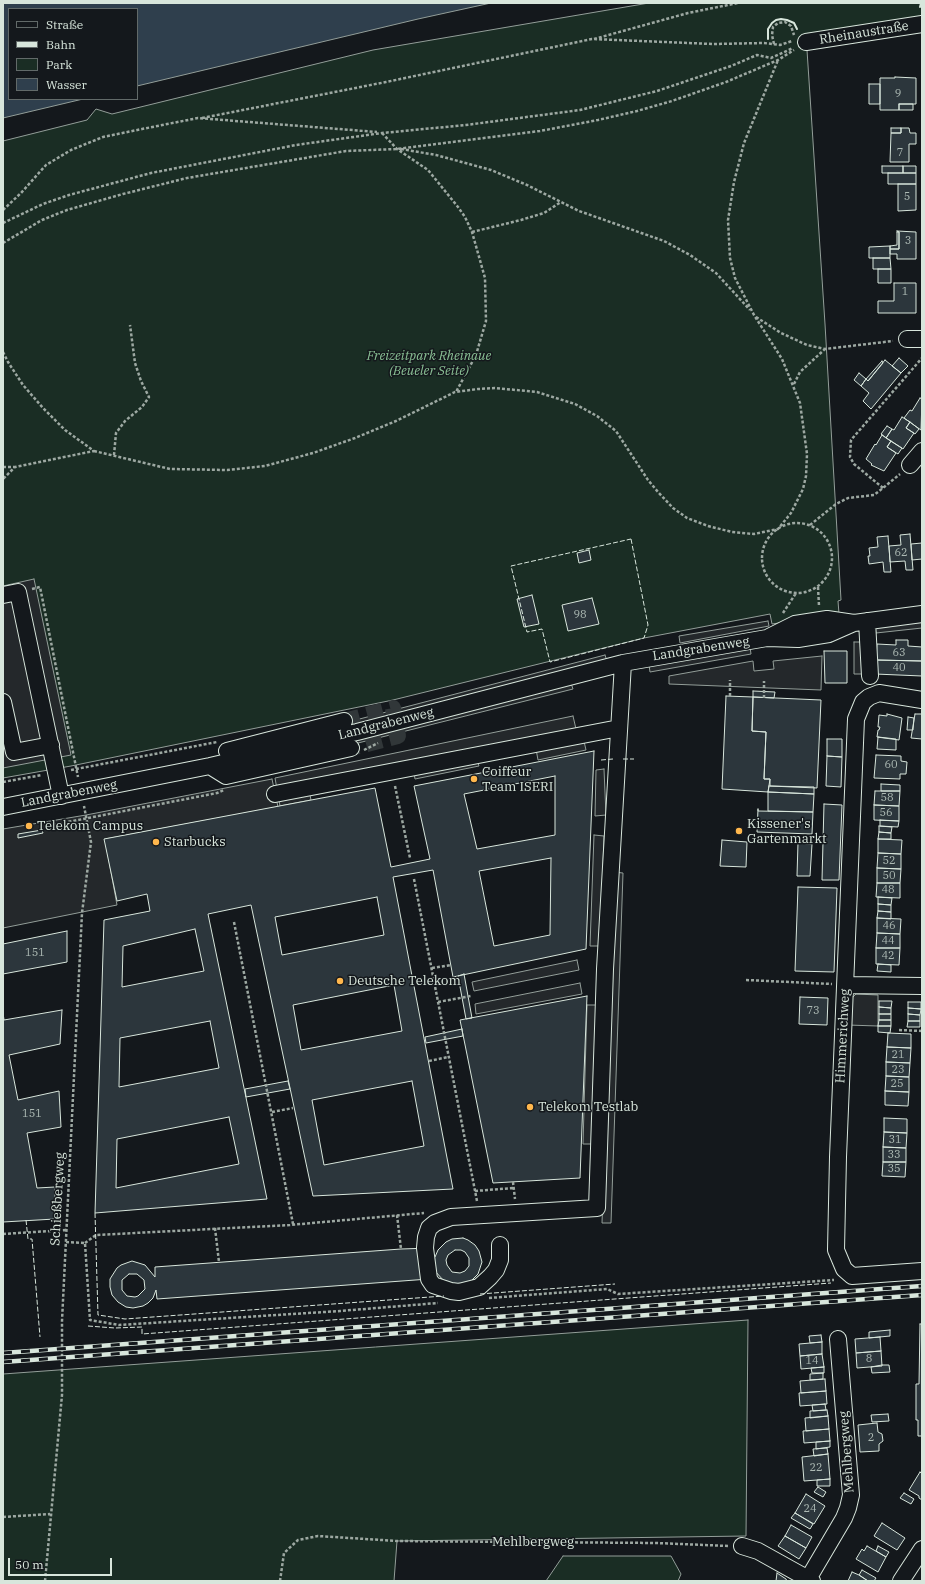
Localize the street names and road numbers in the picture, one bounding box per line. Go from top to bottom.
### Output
street label: Rheinaustraße [818,18,910,48]
street label: Landgrabenweg [651,634,751,664]
street label: Landgrabenweg [337,705,435,743]
street label: Landgrabenweg [19,777,119,811]
street label: Himmerichweg [833,988,853,1084]
street label: Schießbergweg [48,1152,68,1246]
street label: Mehlbergweg [836,1410,858,1494]
street label: Mehlbergweg [492,1534,574,1550]

